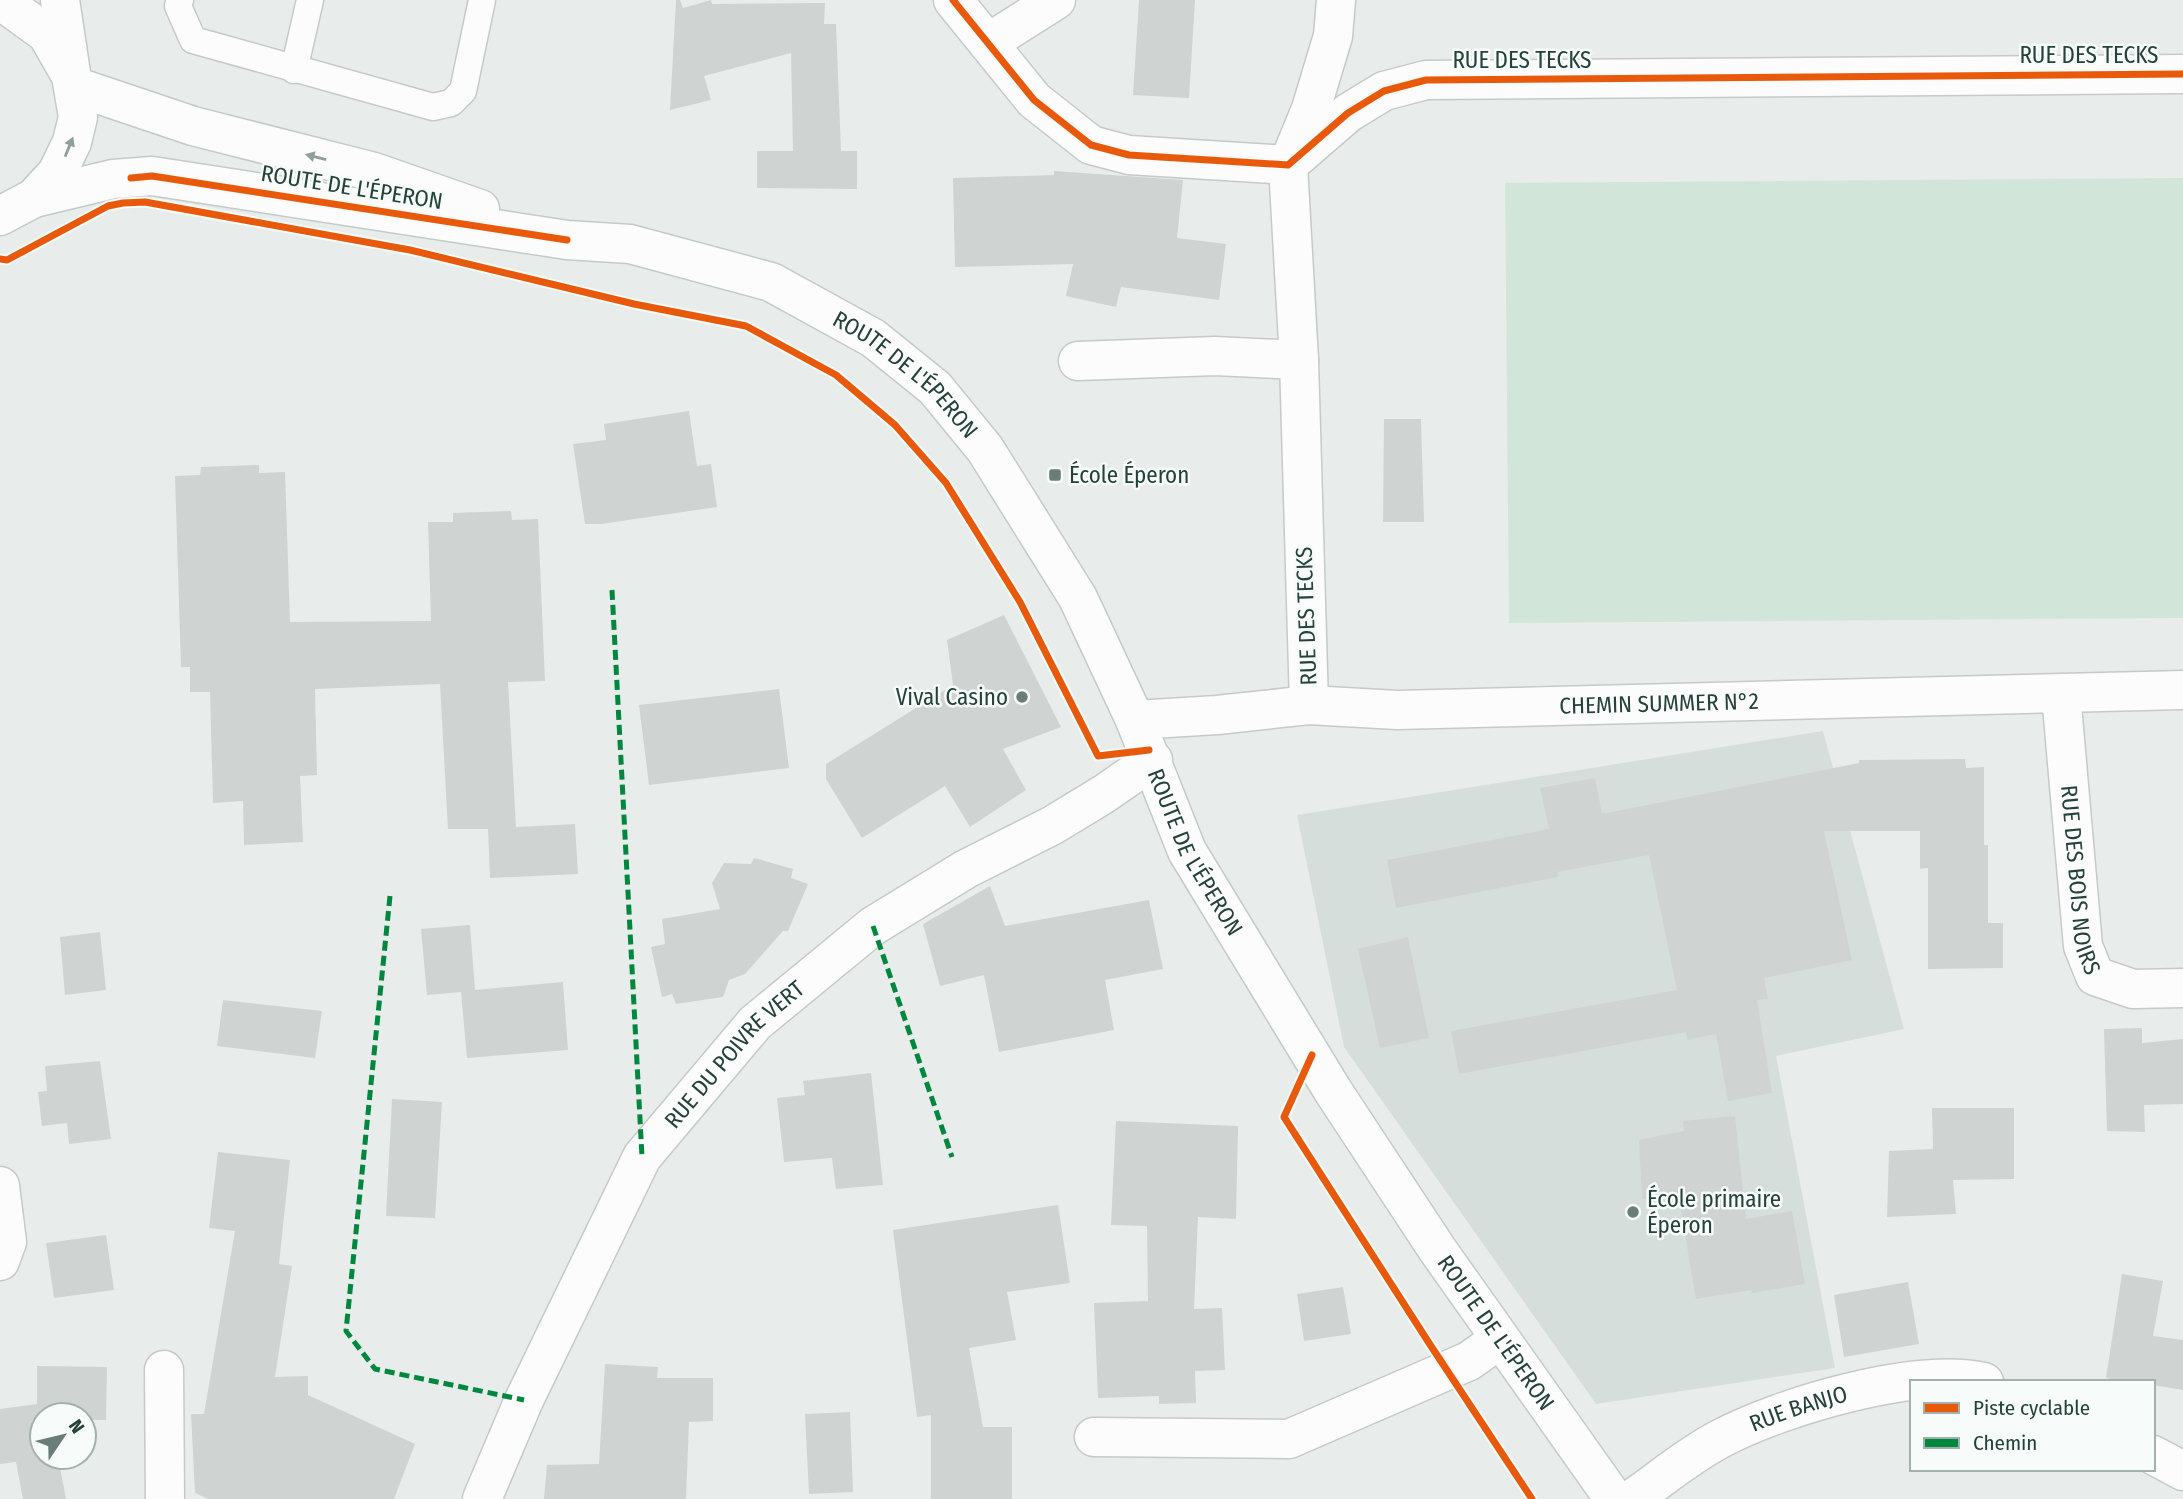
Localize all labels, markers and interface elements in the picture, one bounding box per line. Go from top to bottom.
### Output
street label: RUE DES TECKS [2019,41,2159,69]
street label: RUE DES TECKS [1452,46,1592,74]
one-way arrow [63,137,74,158]
one-way arrow [305,151,327,162]
street label: ROUTE DE L'ÉPERON [259,158,445,215]
street label: ROUTE DE L'ÉPERON [828,305,984,444]
place label: École Éperon [1069,460,1189,489]
marker: École Éperon [1047,467,1063,483]
street label: RUE DES TECKS [1290,546,1322,686]
place label: Vival Casino [896,683,1008,711]
street label: CHEMIN SUMMER N°2 [1559,687,1759,720]
marker: Vival Casino [1014,689,1030,705]
street label: ROUTE DE L'ÉPERON [1142,765,1249,941]
street label: RUE DES BOIS NOIRS [2055,784,2107,979]
street label: RUE DU POIVRE VERT [658,974,810,1134]
place label: École primaire Éperon [1647,1184,1781,1239]
marker: École primaire Éperon [1625,1204,1641,1220]
street label: ROUTE DE L'ÉPERON [1432,1250,1561,1416]
street label: RUE BANJO [1745,1380,1850,1438]
legend [1910,1380,2155,1471]
text: Piste cyclable [1973,1395,2090,1421]
north arrow [28,1401,98,1471]
text: N [64,1415,89,1438]
text: Chemin [1973,1430,2037,1456]

